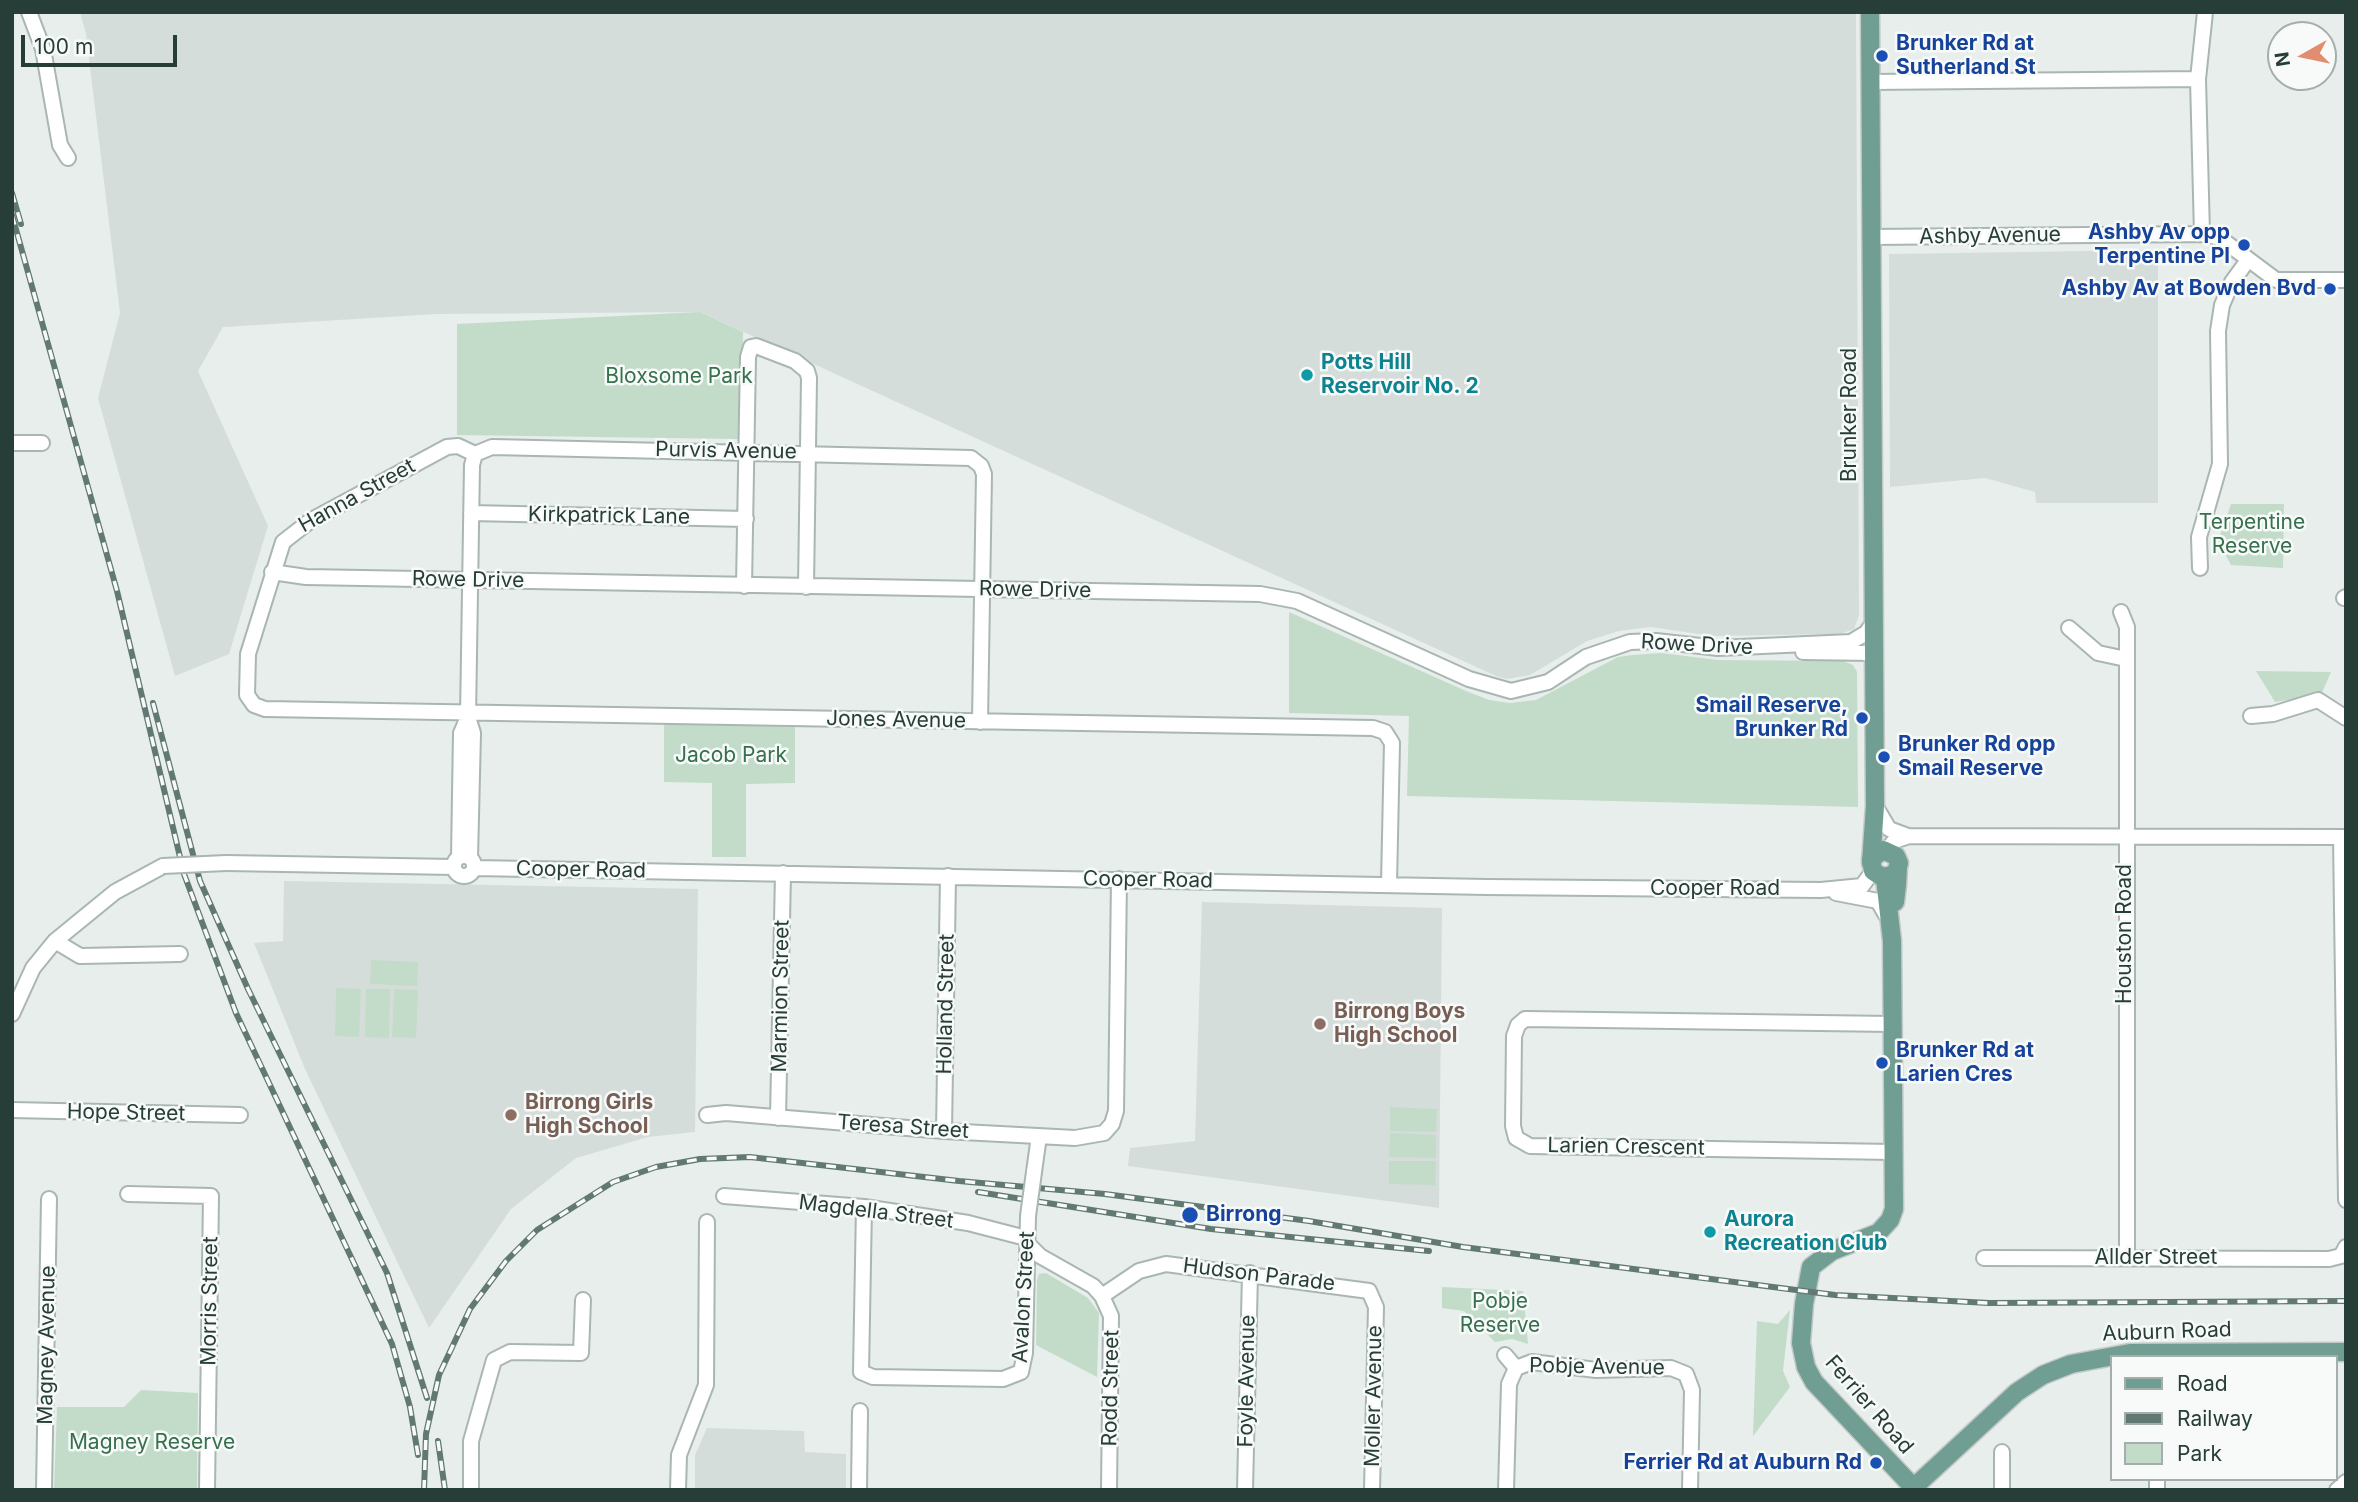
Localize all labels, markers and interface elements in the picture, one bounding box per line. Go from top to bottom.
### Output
scale bar [24,21,180,65]
north arrow [2267,21,2337,91]
place label: Brunker Rd at Sutherland St [1896,31,2036,81]
text: 100 m [34,34,93,59]
marker: Brunker Rd at Sutherland St [1874,48,1890,64]
text: N [2270,50,2295,68]
place label: Ashby Av opp Terpentine Pl [2088,220,2230,270]
street label: Ashby Avenue [1919,222,2061,250]
marker: Ashby Av opp Terpentine Pl [2236,237,2252,253]
place label: Ashby Av at Bowden Bvd [2061,276,2316,302]
marker: Ashby Av at Bowden Bvd [2322,281,2338,297]
street label: Brunker Road [1837,348,1863,482]
place label: Potts Hill Reservoir No. 2 [1321,350,1479,400]
park label: Bloxsome Park [605,364,753,390]
marker: Potts Hill Reservoir No. 2 [1299,367,1315,383]
street label: Purvis Avenue [655,437,797,465]
street label: Hanna Street [294,454,420,538]
street label: Kirkpatrick Lane [528,502,690,530]
park label: Terpentine Reserve [2199,510,2305,560]
street label: Rowe Drive [412,566,524,594]
street label: Rowe Drive [979,576,1091,604]
street label: Rowe Drive [1640,629,1754,661]
place label: Smail Reserve, Brunker Rd [1696,693,1848,743]
street label: Jones Avenue [826,706,966,734]
marker: Smail Reserve, Brunker Rd [1854,710,1870,726]
place label: Brunker Rd opp Smail Reserve [1898,732,2055,782]
park label: Jacob Park [675,743,787,769]
marker: Brunker Rd opp Smail Reserve [1876,749,1892,765]
street label: Cooper Road [516,856,646,884]
street label: Houston Road [2112,864,2138,1004]
street label: Cooper Road [1083,866,1213,894]
street label: Cooper Road [1650,876,1780,902]
street label: Marmion Street [767,919,795,1073]
street label: Holland Street [932,933,960,1075]
place label: Birrong Boys High School [1334,999,1465,1049]
marker: Birrong Boys High School [1312,1016,1328,1032]
place label: Brunker Rd at Larien Cres [1896,1038,2034,1088]
marker: Brunker Rd at Larien Cres [1874,1055,1890,1071]
place label: Birrong Girls High School [525,1090,653,1140]
street label: Hope Street [67,1099,185,1127]
marker: Birrong Girls High School [503,1107,519,1123]
street label: Teresa Street [836,1110,970,1144]
street label: Larien Crescent [1547,1133,1705,1161]
street label: Magdella Street [797,1190,955,1234]
place label: Birrong [1206,1202,1282,1228]
marker: Birrong [1180,1205,1200,1225]
place label: Aurora Recreation Club [1724,1207,1887,1257]
marker: Aurora Recreation Club [1702,1224,1718,1240]
street label: Avalon Street [1008,1231,1040,1363]
street label: Morris Street [196,1236,224,1366]
street label: Allder Street [2095,1245,2217,1271]
street label: Hudson Parade [1182,1253,1336,1297]
street label: Magney Avenue [33,1265,61,1425]
park label: Pobje Reserve [1460,1289,1540,1339]
street label: Foyle Avenue [1233,1314,1261,1448]
street label: Auburn Road [2102,1317,2232,1347]
street label: Moller Avenue [1360,1325,1388,1467]
street label: Rodd Street [1097,1329,1125,1447]
street label: Ferrier Road [1819,1351,1919,1459]
street label: Pobje Avenue [1529,1353,1665,1381]
legend [2110,1355,2337,1481]
text: Road [2177,1371,2228,1396]
text: Railway [2177,1406,2253,1431]
park label: Magney Reserve [69,1430,235,1456]
text: Park [2177,1441,2222,1466]
place label: Ferrier Rd at Auburn Rd [1623,1450,1862,1476]
marker: Ferrier Rd at Auburn Rd [1868,1455,1884,1471]

